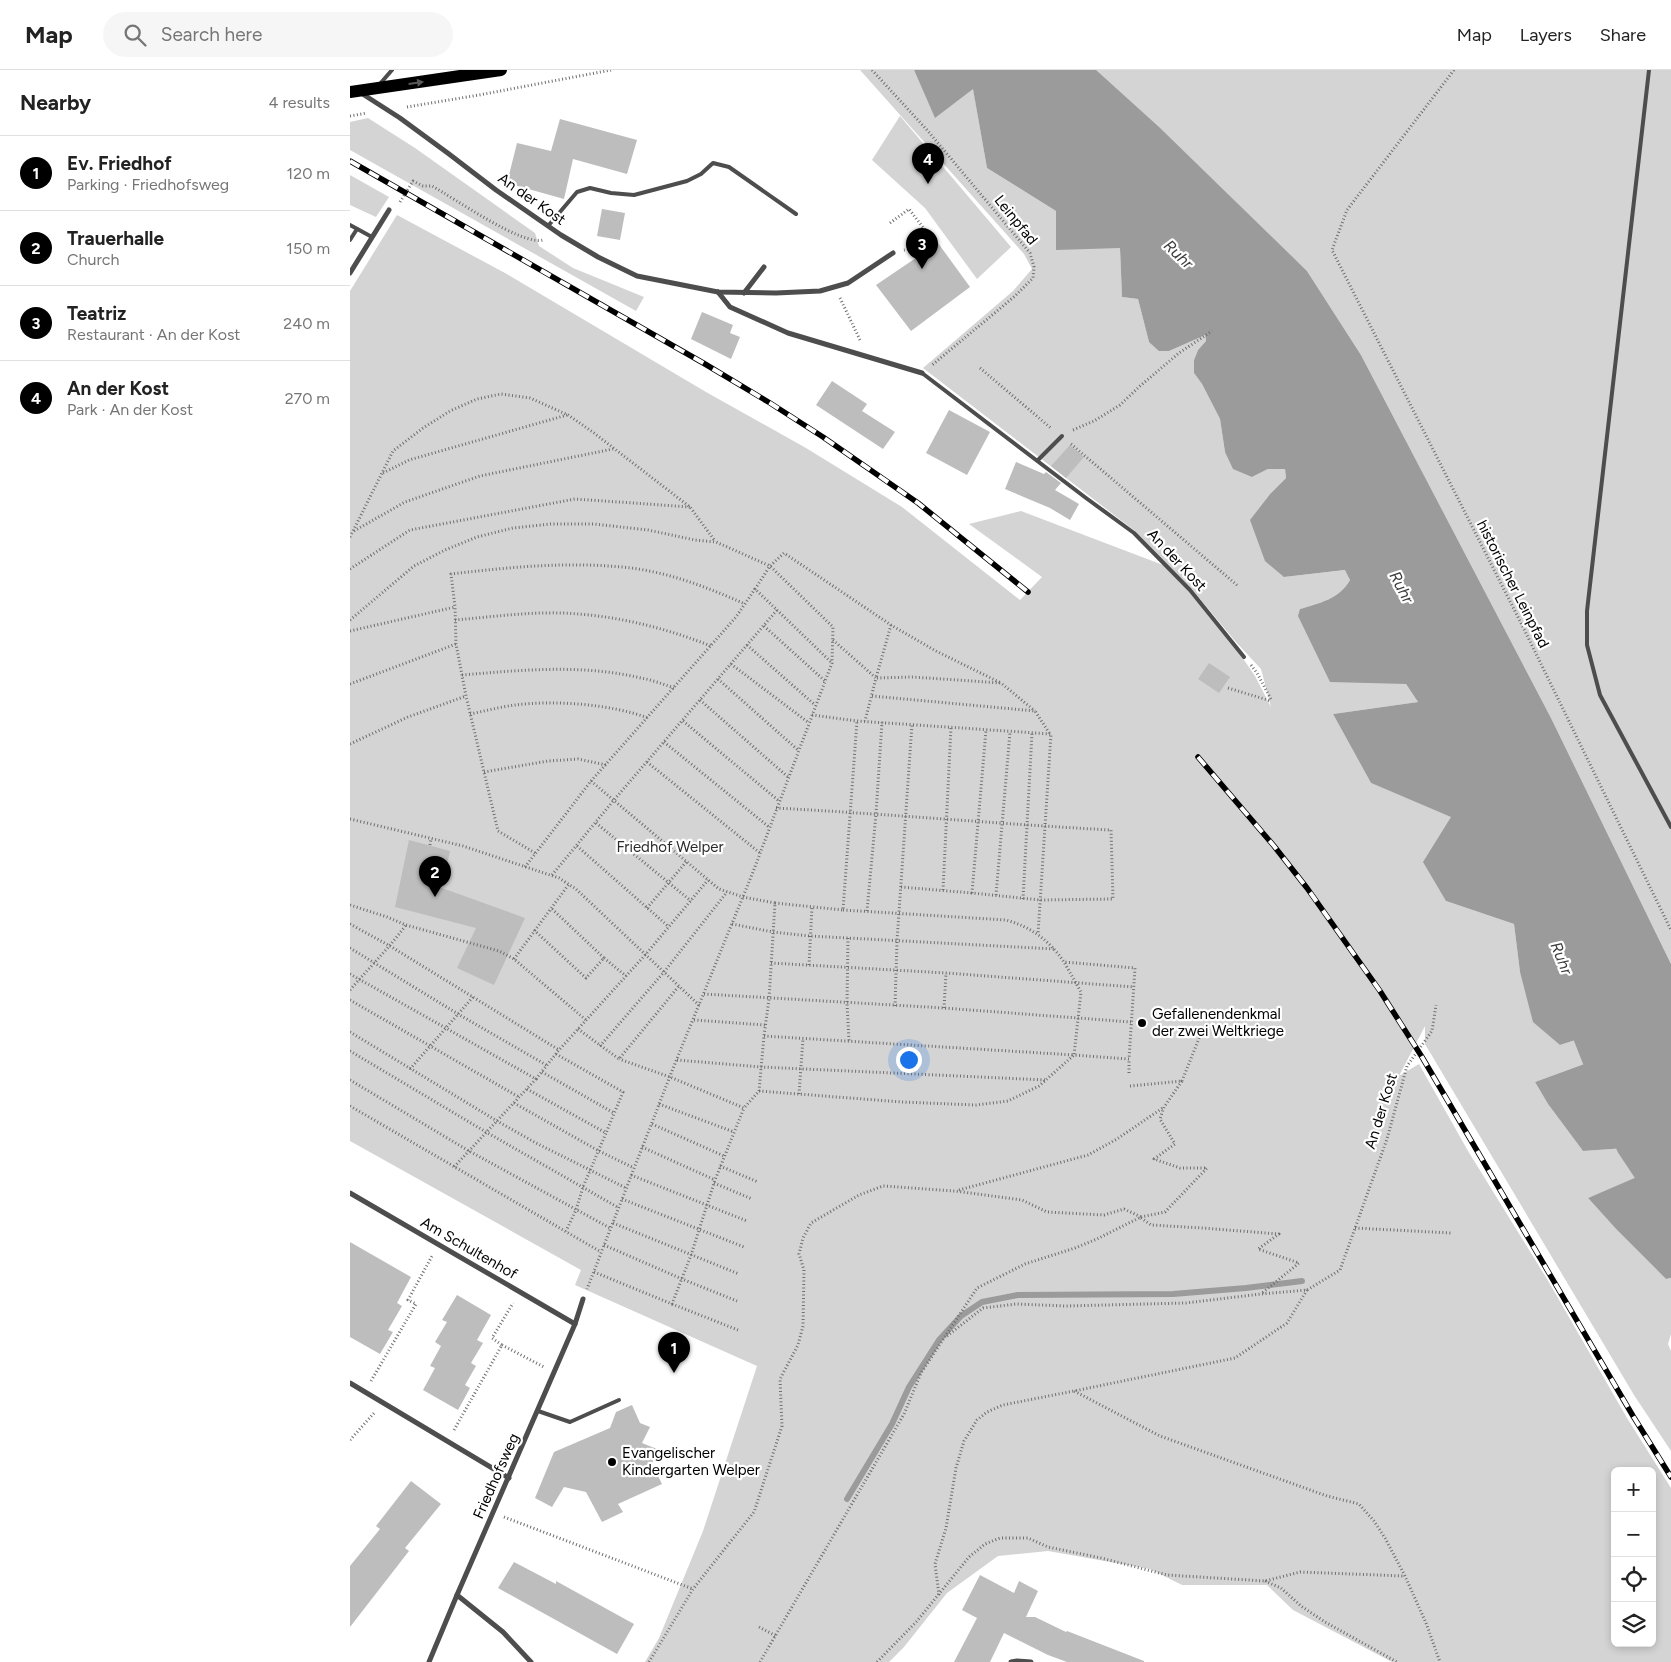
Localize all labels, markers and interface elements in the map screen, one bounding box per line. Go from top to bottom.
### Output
search box [103,12,453,57]
text: Map [25,20,73,49]
icon: search [121,21,149,49]
text: Search here [161,23,262,46]
text: Map [1457,24,1492,46]
text: Layers [1520,24,1572,46]
text: Share [1600,24,1646,46]
one-way arrow [408,79,424,87]
text: Nearby [20,90,91,115]
text: 4 results [269,93,330,112]
pin: 4 [912,143,944,184]
text: Ev. Friedhof [67,152,172,175]
text: 1 [33,164,39,183]
text: 120 m [287,164,330,183]
street label: An der Kost [495,169,570,229]
text: Parking · Friedhofsweg [67,175,229,194]
street label: Leinpfad [991,192,1041,248]
text: Trauerhalle [67,227,164,250]
pin: 3 [906,228,938,269]
water label: Ruhr [1160,236,1198,273]
text: 2 [31,239,41,258]
text: 150 m [286,239,330,258]
text: Church [67,250,119,269]
text: Teatriz [67,302,126,325]
text: 3 [32,314,40,333]
text: 240 m [283,314,330,333]
text: Restaurant · An der Kost [67,325,240,344]
text: An der Kost [67,377,169,400]
text: 4 [31,389,41,408]
text: 270 m [285,389,330,408]
text: Park · An der Kost [67,400,193,419]
street label: historischer Leinpfad [1473,517,1553,651]
street label: An der Kost [1144,525,1211,595]
water label: Ruhr [1385,568,1418,607]
park label: Friedhof Welper [616,838,724,856]
pin: 2 [419,856,451,897]
water label: Ruhr [1546,939,1577,978]
place label: Gefallenendenkmal der zwei Weltkriege [1152,1005,1284,1040]
marker: Gefallenendenkmal der zwei Weltkriege [1136,1017,1148,1029]
your location [896,1047,922,1073]
street label: An der Kost [1361,1071,1401,1151]
street label: Am Schultenhof [417,1213,521,1283]
pin: 1 [658,1332,690,1373]
street label: Friedhofsweg [469,1430,523,1522]
place label: Evangelischer Kindergarten Welper [622,1444,760,1479]
marker: Evangelischer Kindergarten Welper [606,1456,618,1468]
map controls [1611,1467,1656,1647]
button: + [1611,1467,1656,1512]
button: − [1611,1512,1656,1557]
button: locate [1611,1557,1656,1602]
button: layers [1611,1602,1656,1647]

